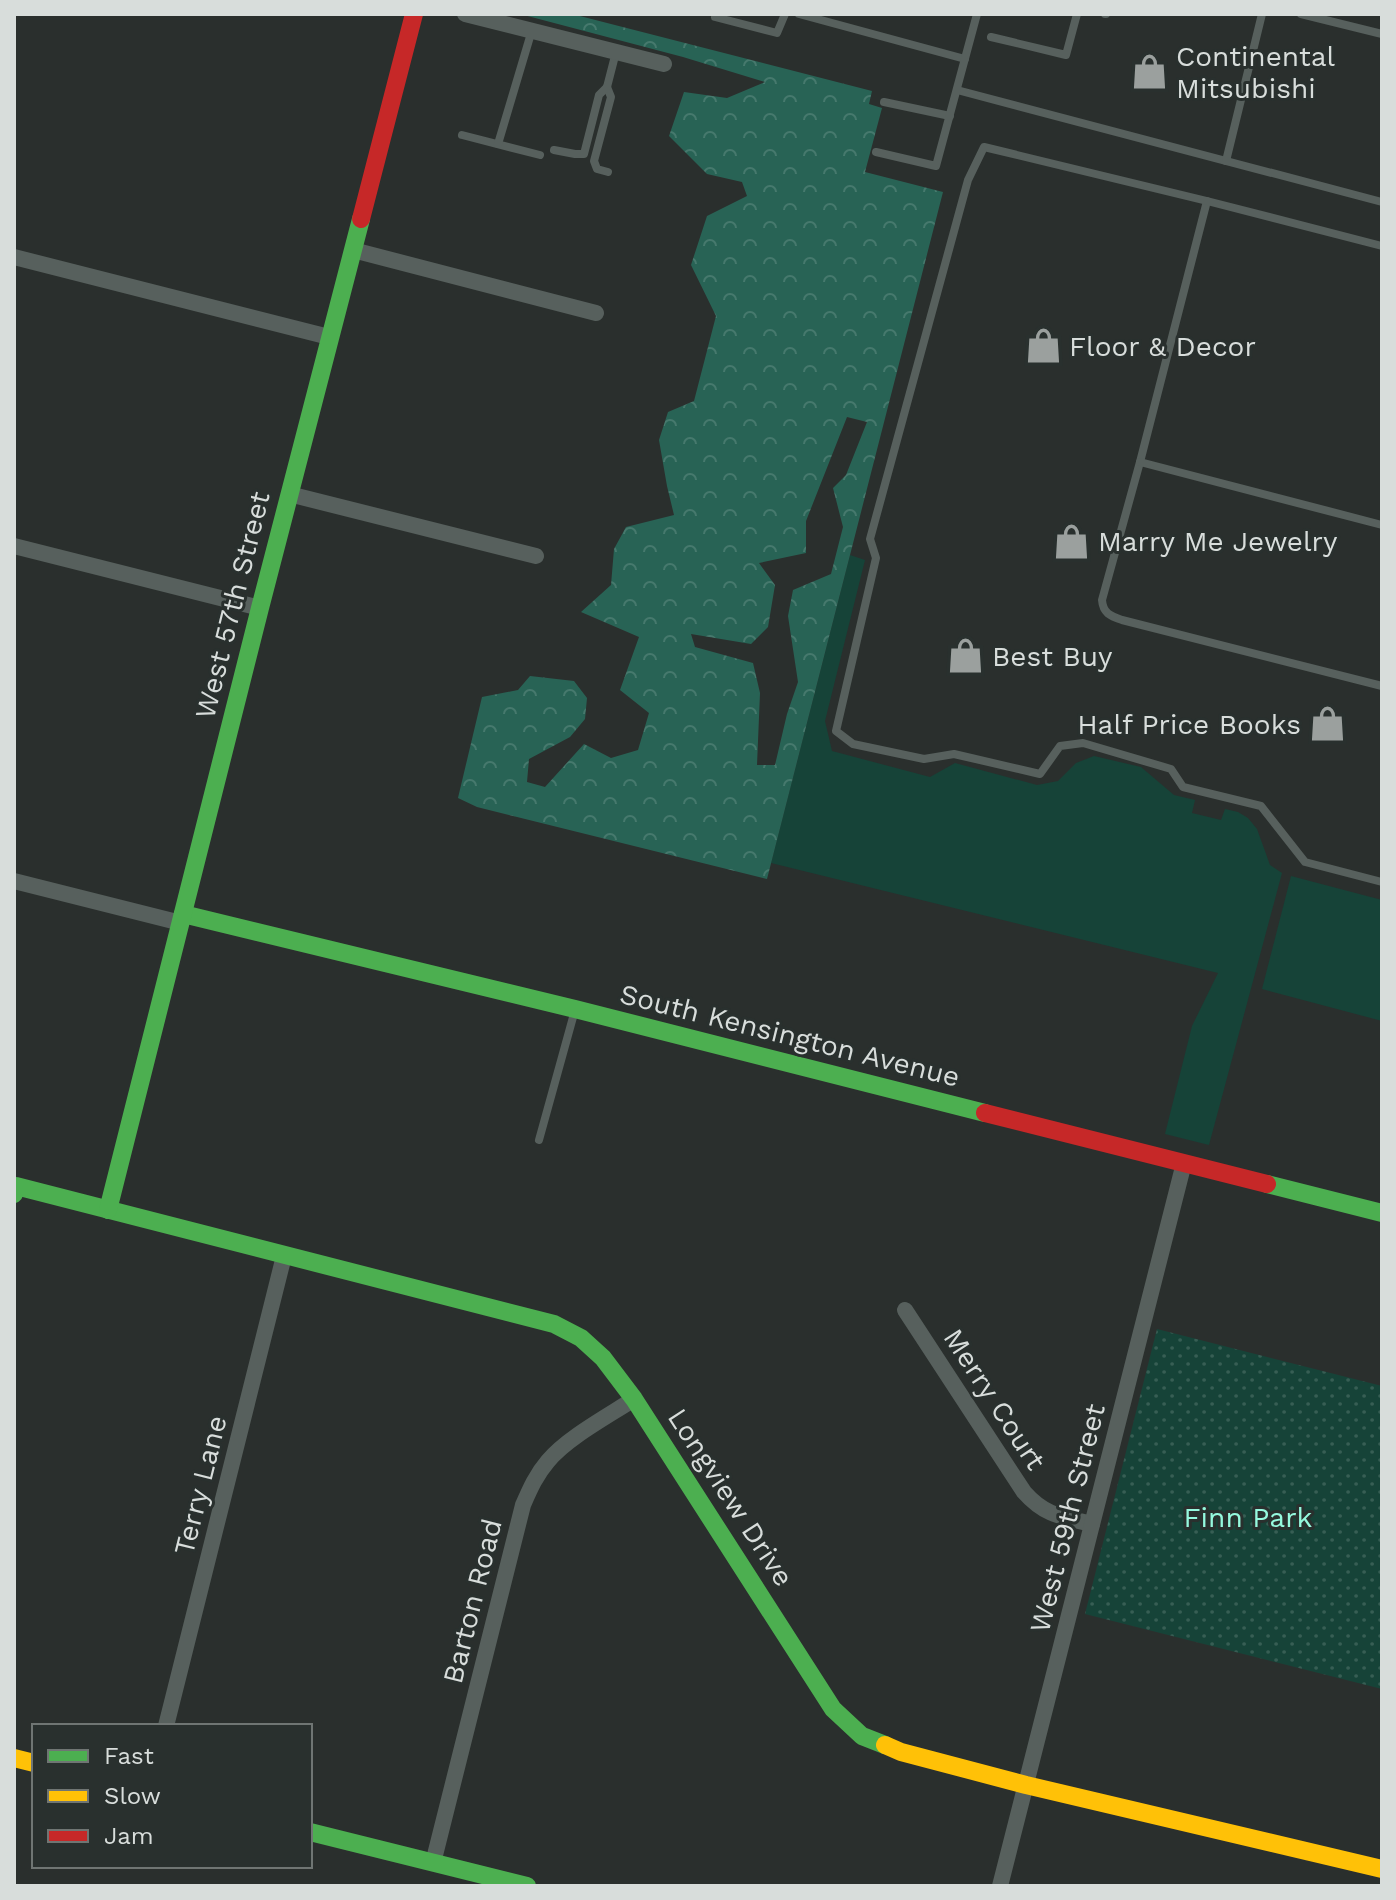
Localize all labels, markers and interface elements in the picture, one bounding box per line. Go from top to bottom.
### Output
place label: Continental Mitsubishi [1176,40,1336,105]
shop icon: Continental Mitsubishi [1131,53,1169,91]
shop icon: Floor & Decor [1024,327,1062,365]
place label: Floor & Decor [1069,330,1256,363]
street label: West 57th Street [188,488,277,722]
shop icon: Marry Me Jewelry [1053,522,1091,560]
place label: Marry Me Jewelry [1098,525,1338,558]
shop icon: Best Buy [947,637,985,675]
place label: Best Buy [992,640,1113,673]
shop icon: Half Price Books [1308,705,1346,743]
place label: Half Price Books [1077,708,1301,741]
street label: South Kensington Avenue [617,977,963,1094]
street label: Merry Court [937,1323,1053,1476]
street label: West 59th Street [1023,1400,1112,1636]
street label: Longview Drive [661,1402,800,1592]
street label: Terry Lane [167,1412,234,1558]
park label: Finn Park [1184,1501,1313,1534]
street label: Barton Road [436,1515,509,1687]
legend [32,1724,312,1868]
text: Fast [104,1742,154,1770]
text: Slow [104,1782,161,1810]
text: Jam [104,1822,154,1850]

